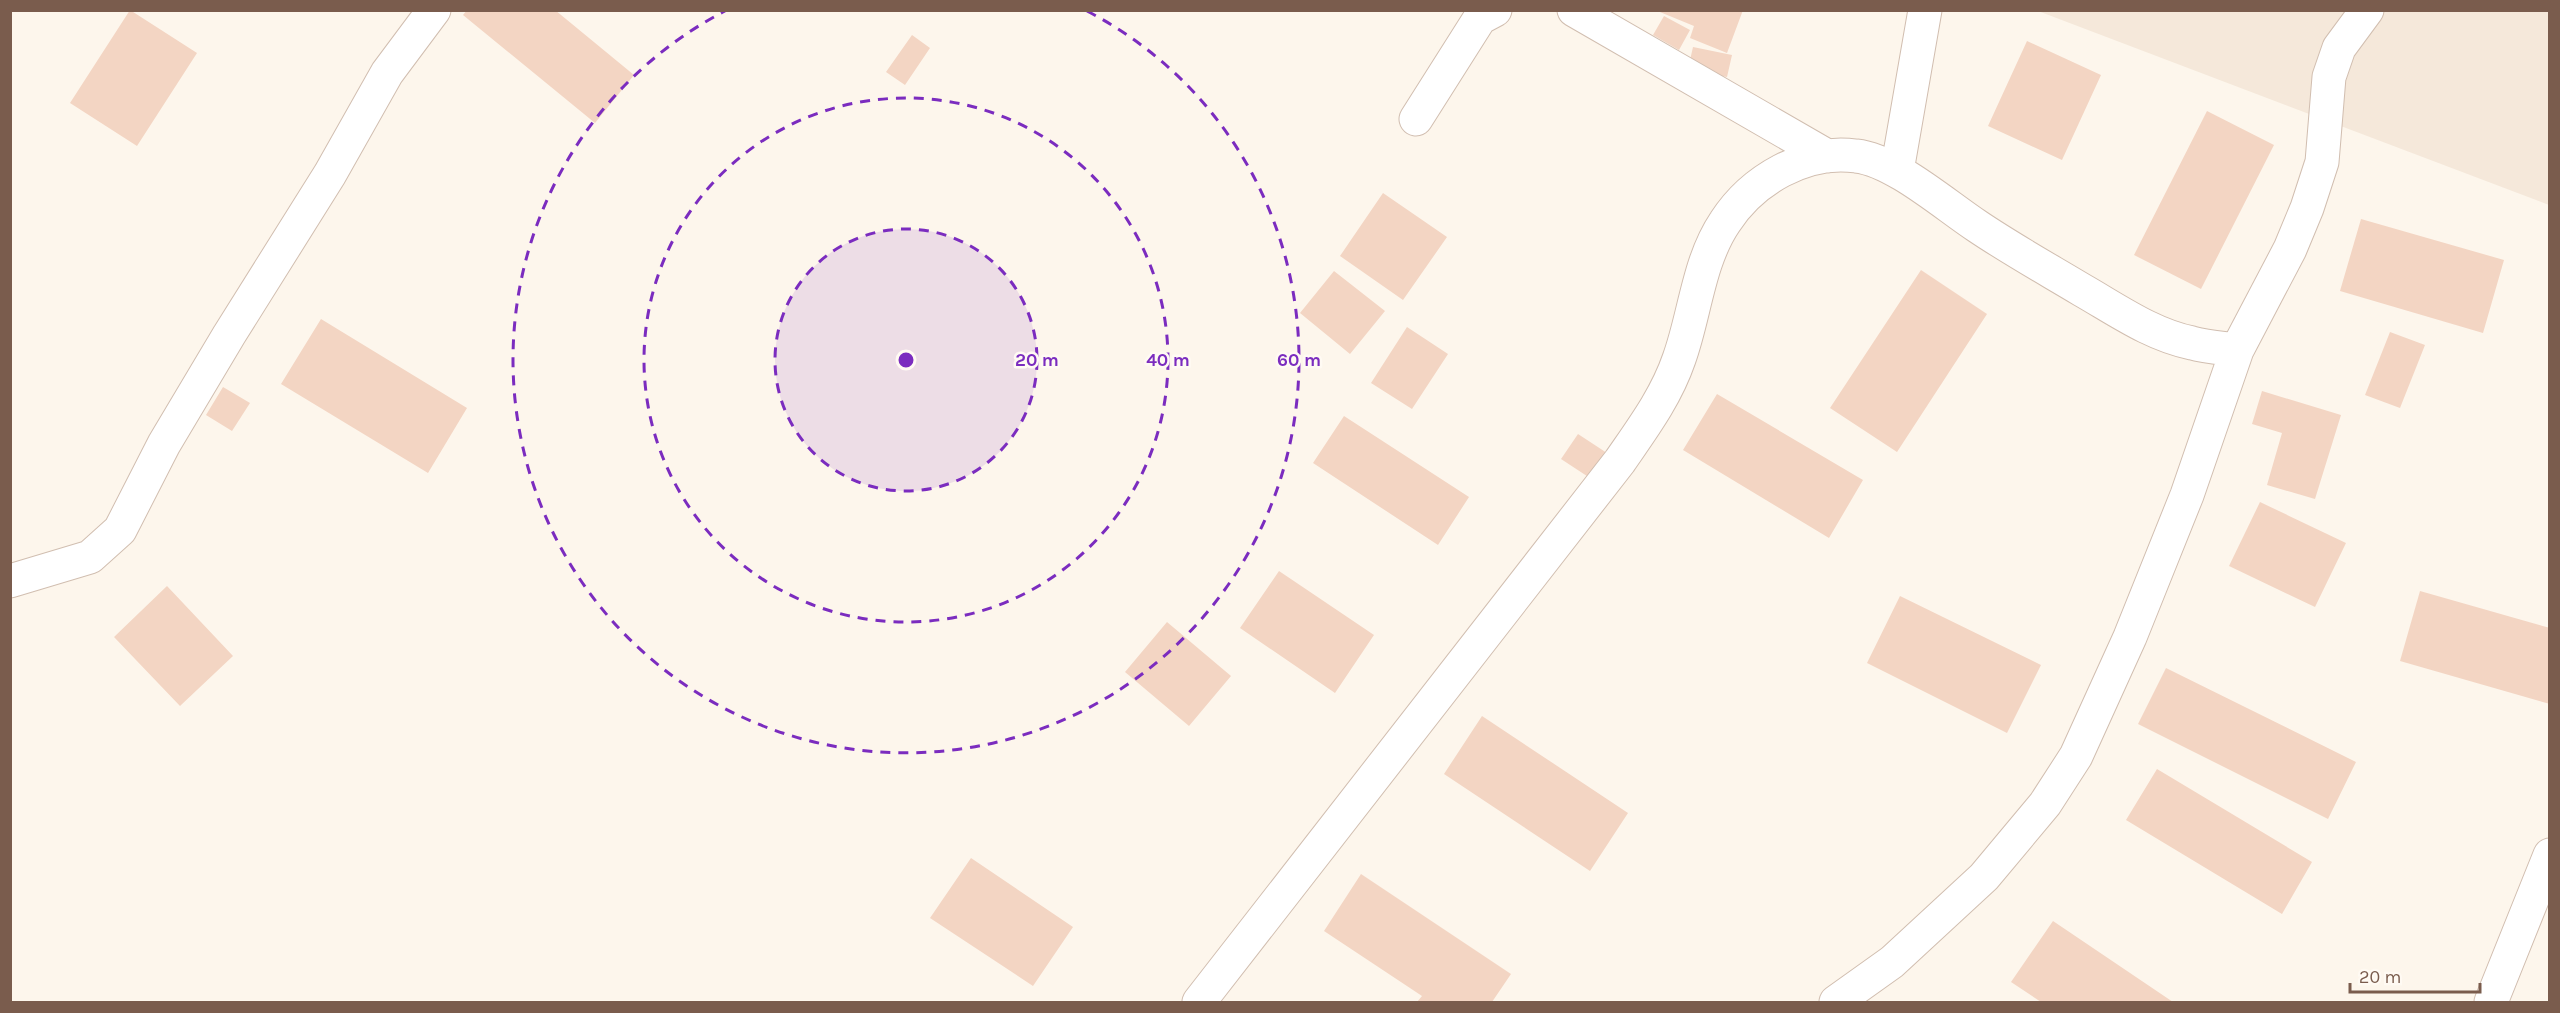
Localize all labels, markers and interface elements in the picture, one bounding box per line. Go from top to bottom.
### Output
text: 20 m [1015,349,1059,371]
text: 40 m [1146,349,1190,371]
text: 60 m [1277,349,1321,371]
centre of rings [896,350,916,370]
scale bar [2350,956,2480,994]
text: 20 m [2359,966,2401,988]

